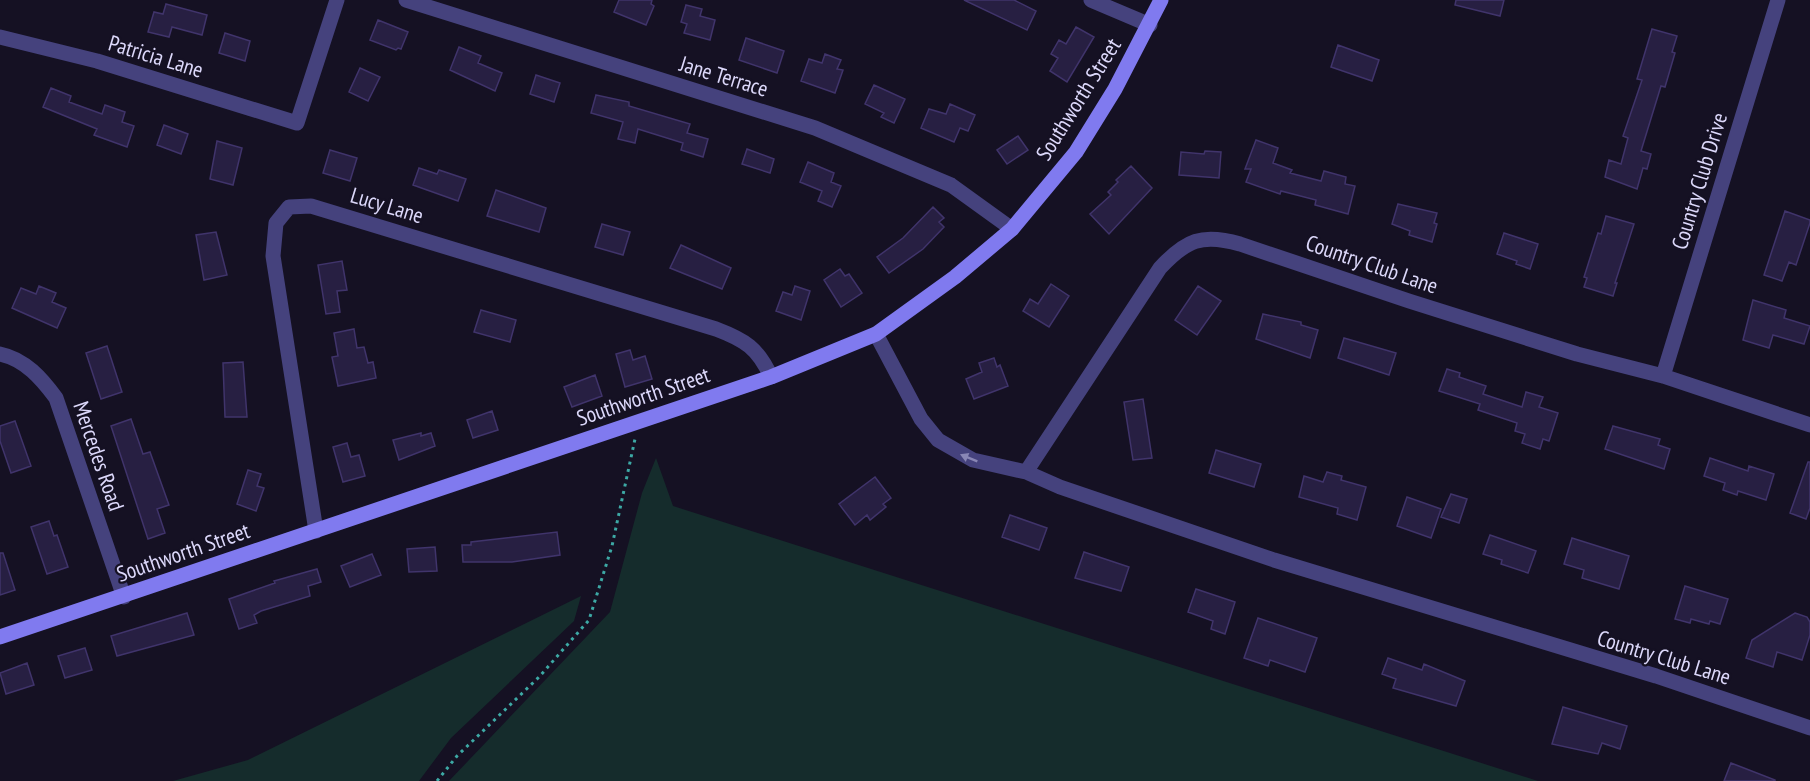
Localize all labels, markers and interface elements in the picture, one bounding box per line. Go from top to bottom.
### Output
street label: Patricia Lane [105,28,207,84]
street label: Southworth Street [1029,33,1127,165]
street label: Jane Terrace [675,49,772,103]
street label: Country Club Drive [1665,109,1733,253]
street label: Lucy Lane [347,181,427,229]
street label: Country Club Lane [1302,228,1442,300]
street label: Southworth Street [573,360,713,432]
street label: Mercedes Road [67,398,131,514]
one-way arrow [960,453,978,463]
street label: Southworth Street [113,516,253,588]
street label: Country Club Lane [1594,623,1734,691]

